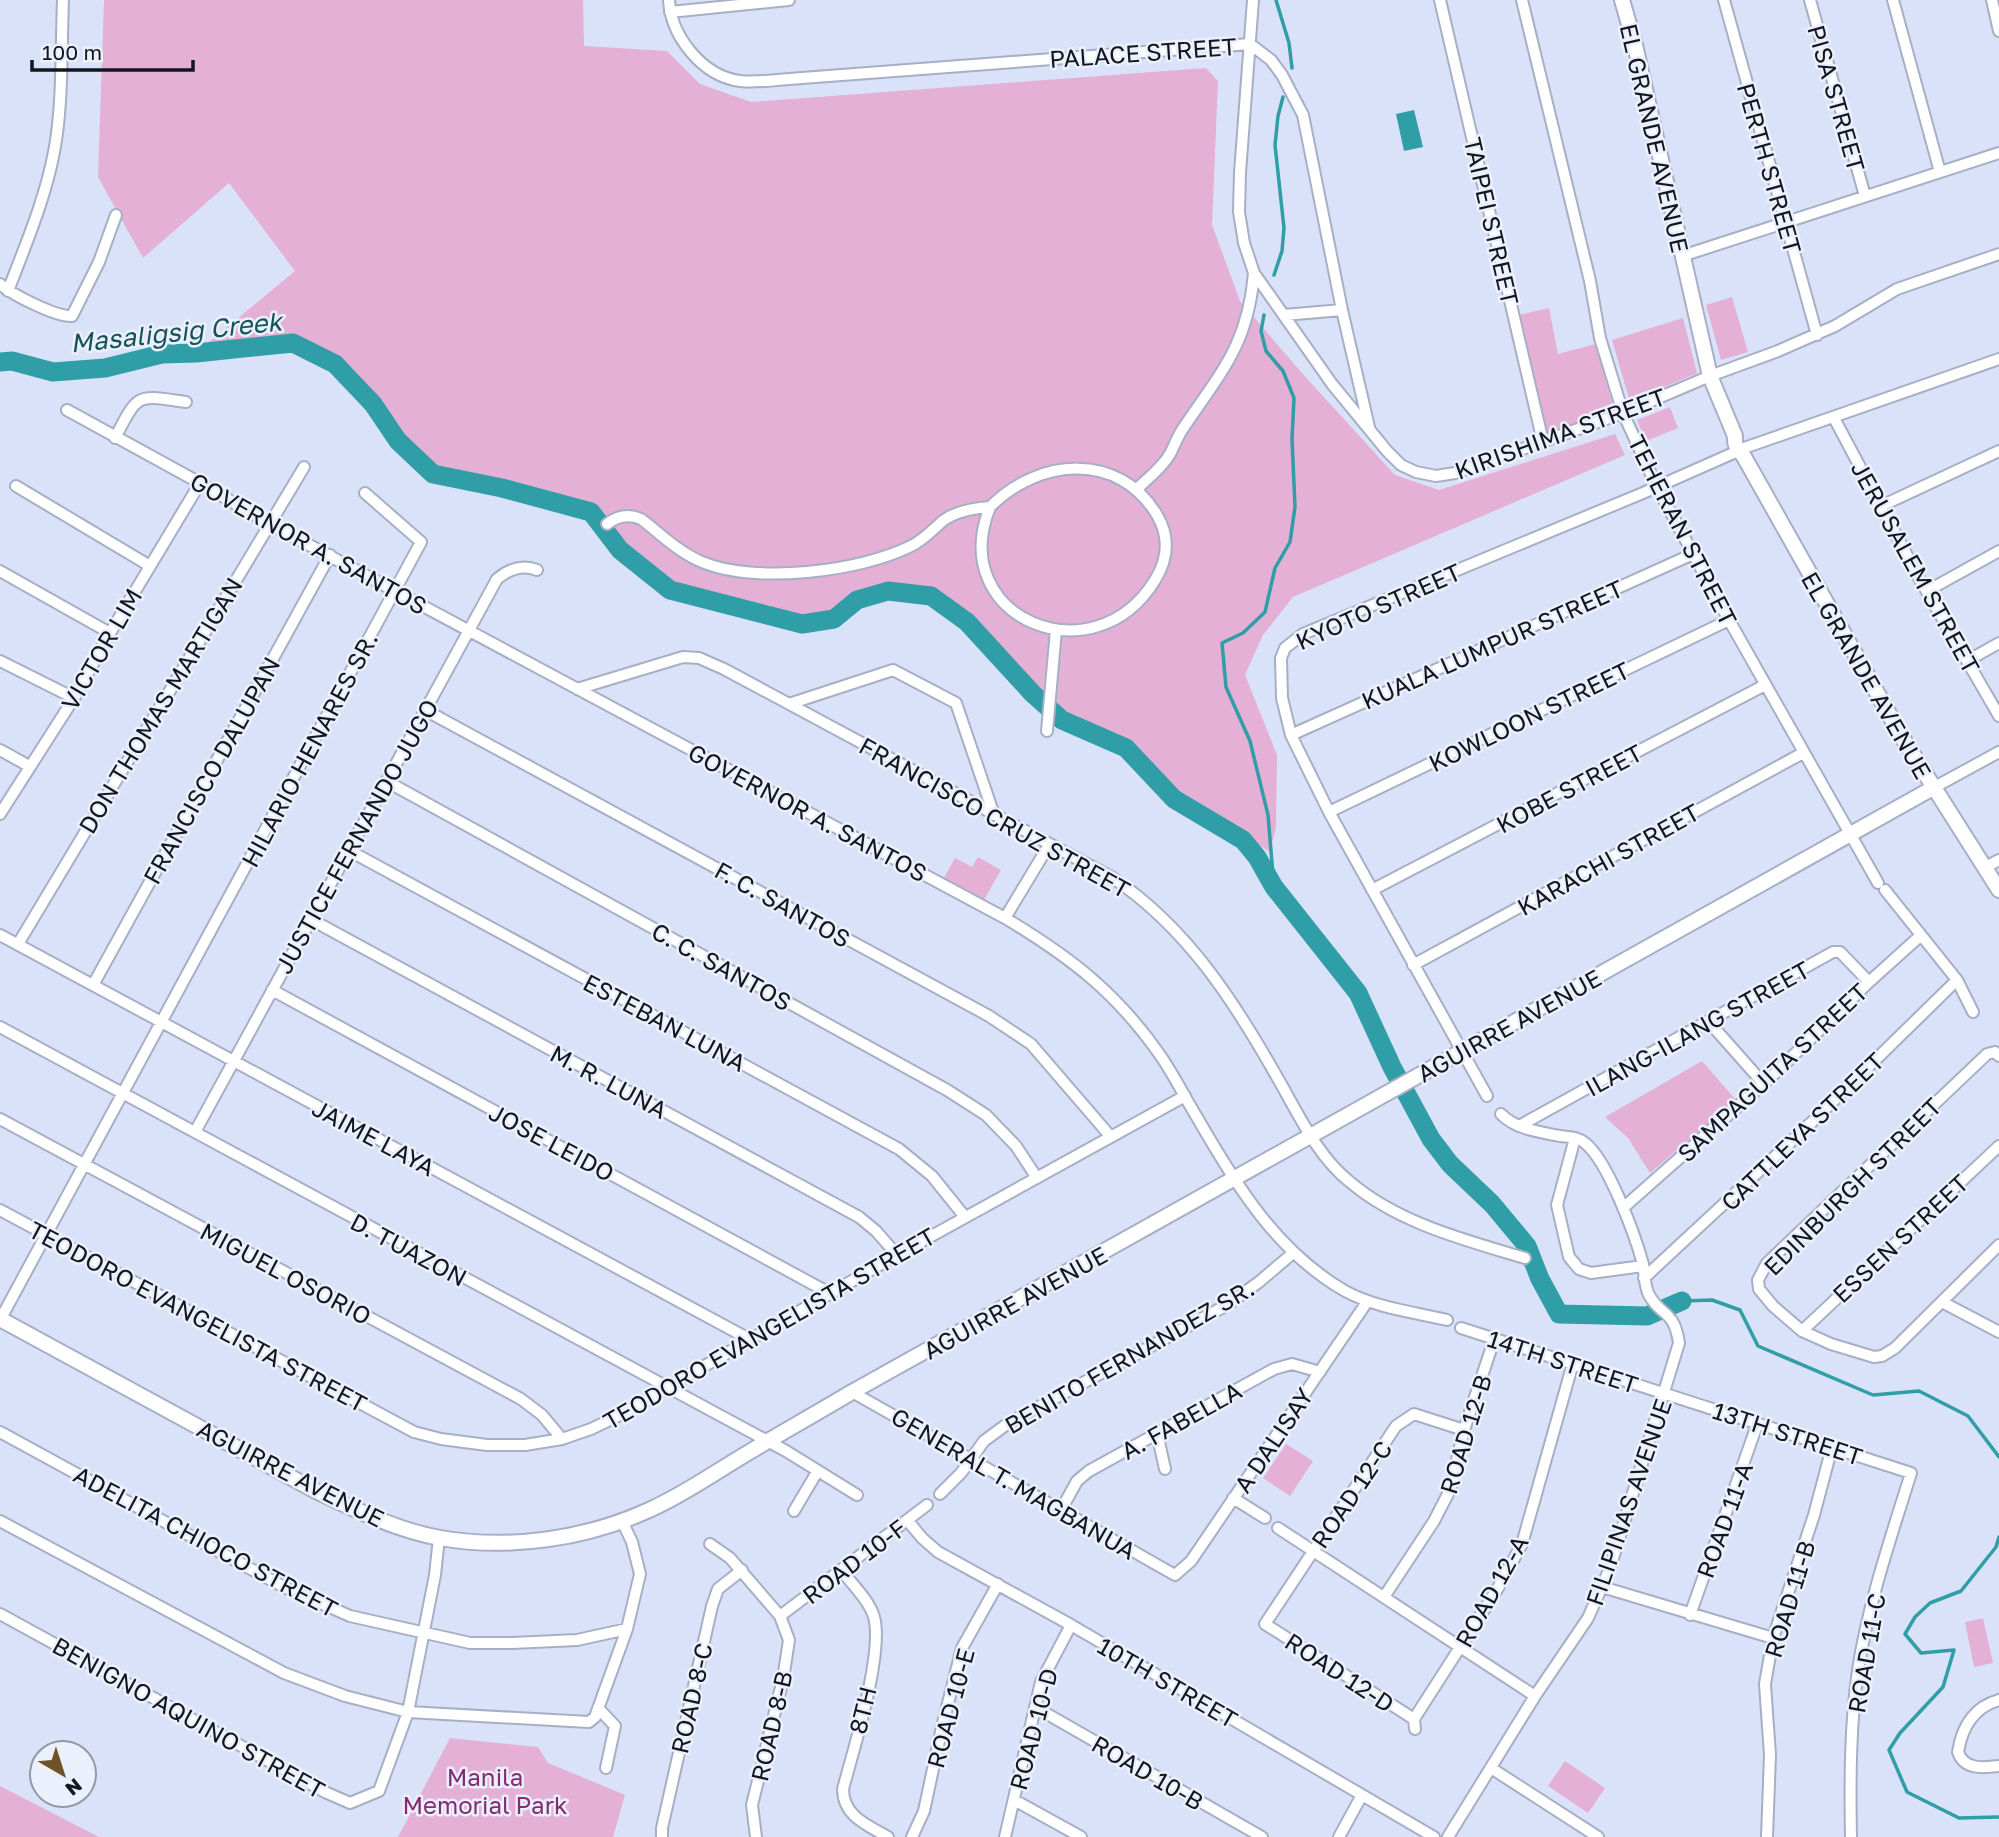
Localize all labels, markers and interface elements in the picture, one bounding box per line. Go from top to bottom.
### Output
street label: EL GRANDE AVENUE [1615,21,1695,255]
street label: PISA STREET [1802,21,1872,175]
scale bar [32,28,192,72]
street label: PALACE STREET [1048,31,1238,73]
text: 100 m [42,39,102,65]
street label: PERTH STREET [1732,79,1808,257]
street label: TAIPEI STREET [1459,134,1525,308]
water label: Masaligsig Creek [69,305,286,359]
street label: KIRISHIMA STREET [1450,381,1670,485]
street label: TEHERAN STREET [1622,430,1744,630]
street label: JERUSALEM STREET [1846,456,1987,678]
street label: GOVERNOR A. SANTOS [186,466,432,620]
street label: KYOTO STREET [1291,557,1465,655]
street label: EL GRANDE AVENUE [1796,566,1938,784]
street label: DON THOMAS MARTIGAN [72,572,248,838]
street label: KUALA LUMPUR STREET [1357,573,1627,715]
street label: VICTOR LIM [54,583,148,715]
street label: HILARIO HENARES SR. [235,626,383,872]
street label: FRANCISCO DALUPAN [136,651,286,889]
street label: KOWLOON STREET [1424,655,1634,777]
street label: JUSTICE FERNANDO JUGO [268,694,444,978]
street label: FRANCISCO CRUZ STREET [854,730,1136,904]
street label: GOVERNOR A. SANTOS [684,737,932,887]
street label: KOBE STREET [1491,737,1647,839]
street label: KARACHI STREET [1512,797,1704,921]
street label: F. C. SANTOS [710,855,856,953]
street label: C. C. SANTOS [647,916,797,1016]
street label: ILANG-ILANG STREET [1580,954,1814,1102]
street label: AGUIRRE AVENUE [1412,962,1606,1088]
street label: ESTEBAN LUNA [579,967,751,1077]
street label: SAMPAGUITA STREET [1671,976,1873,1168]
street label: M. R. LUNA [546,1038,672,1124]
street label: CATTLEYA STREET [1715,1046,1889,1216]
street label: EDINBURGH STREET [1757,1091,1947,1281]
street label: JAIME LAYA [308,1093,440,1181]
street label: JOSE LEIDO [484,1097,620,1187]
street label: ESSEN STREET [1826,1168,1974,1308]
street label: D. TUAZON [346,1206,472,1292]
street label: TEODORO EVANGELISTA STREET [24,1214,372,1418]
street label: MIGUEL OSORIO [196,1216,376,1330]
street label: TEODORO EVANGELISTA STREET [598,1221,940,1435]
street label: AGUIRRE AVENUE [918,1239,1112,1365]
street label: BENITO FERNANDEZ SR. [999,1273,1259,1439]
street label: 14TH STREET [1484,1323,1642,1399]
street label: ROAD 12-B [1433,1371,1497,1497]
street label: A. FABELLA [1116,1375,1246,1465]
street label: A DALISAY [1227,1382,1319,1498]
street label: FILIPINAS AVENUE [1579,1395,1677,1609]
street label: 13TH STREET [1710,1395,1867,1471]
street label: GENERAL T. MAGBANUA [887,1401,1141,1565]
street label: AGUIRRE AVENUE [193,1413,389,1533]
street label: ROAD 12-C [1304,1435,1398,1553]
street label: ROAD 11-A [1690,1458,1758,1582]
street label: ADELITA CHIOCO STREET [69,1459,343,1623]
street label: ROAD 10-F [796,1513,912,1609]
street label: ROAD 12-A [1448,1530,1534,1652]
street label: ROAD 11-B [1757,1537,1821,1661]
street label: ROAD 11-C [1841,1591,1891,1715]
street label: ROAD 12-D [1280,1626,1400,1718]
street label: BENIGNO AQUINO STREET [48,1630,330,1804]
street label: 10TH STREET [1093,1630,1243,1734]
street label: ROAD 8-C [664,1640,718,1756]
street label: ROAD 10-E [920,1645,980,1771]
street label: ROAD 10-D [1003,1665,1063,1793]
street label: ROAD 8-B [744,1668,798,1784]
street label: 8TH [842,1683,882,1737]
street label: ROAD 10-B [1087,1728,1209,1816]
north arrow [28,1739,98,1809]
park label: Manila Memorial Park [402,1762,568,1819]

